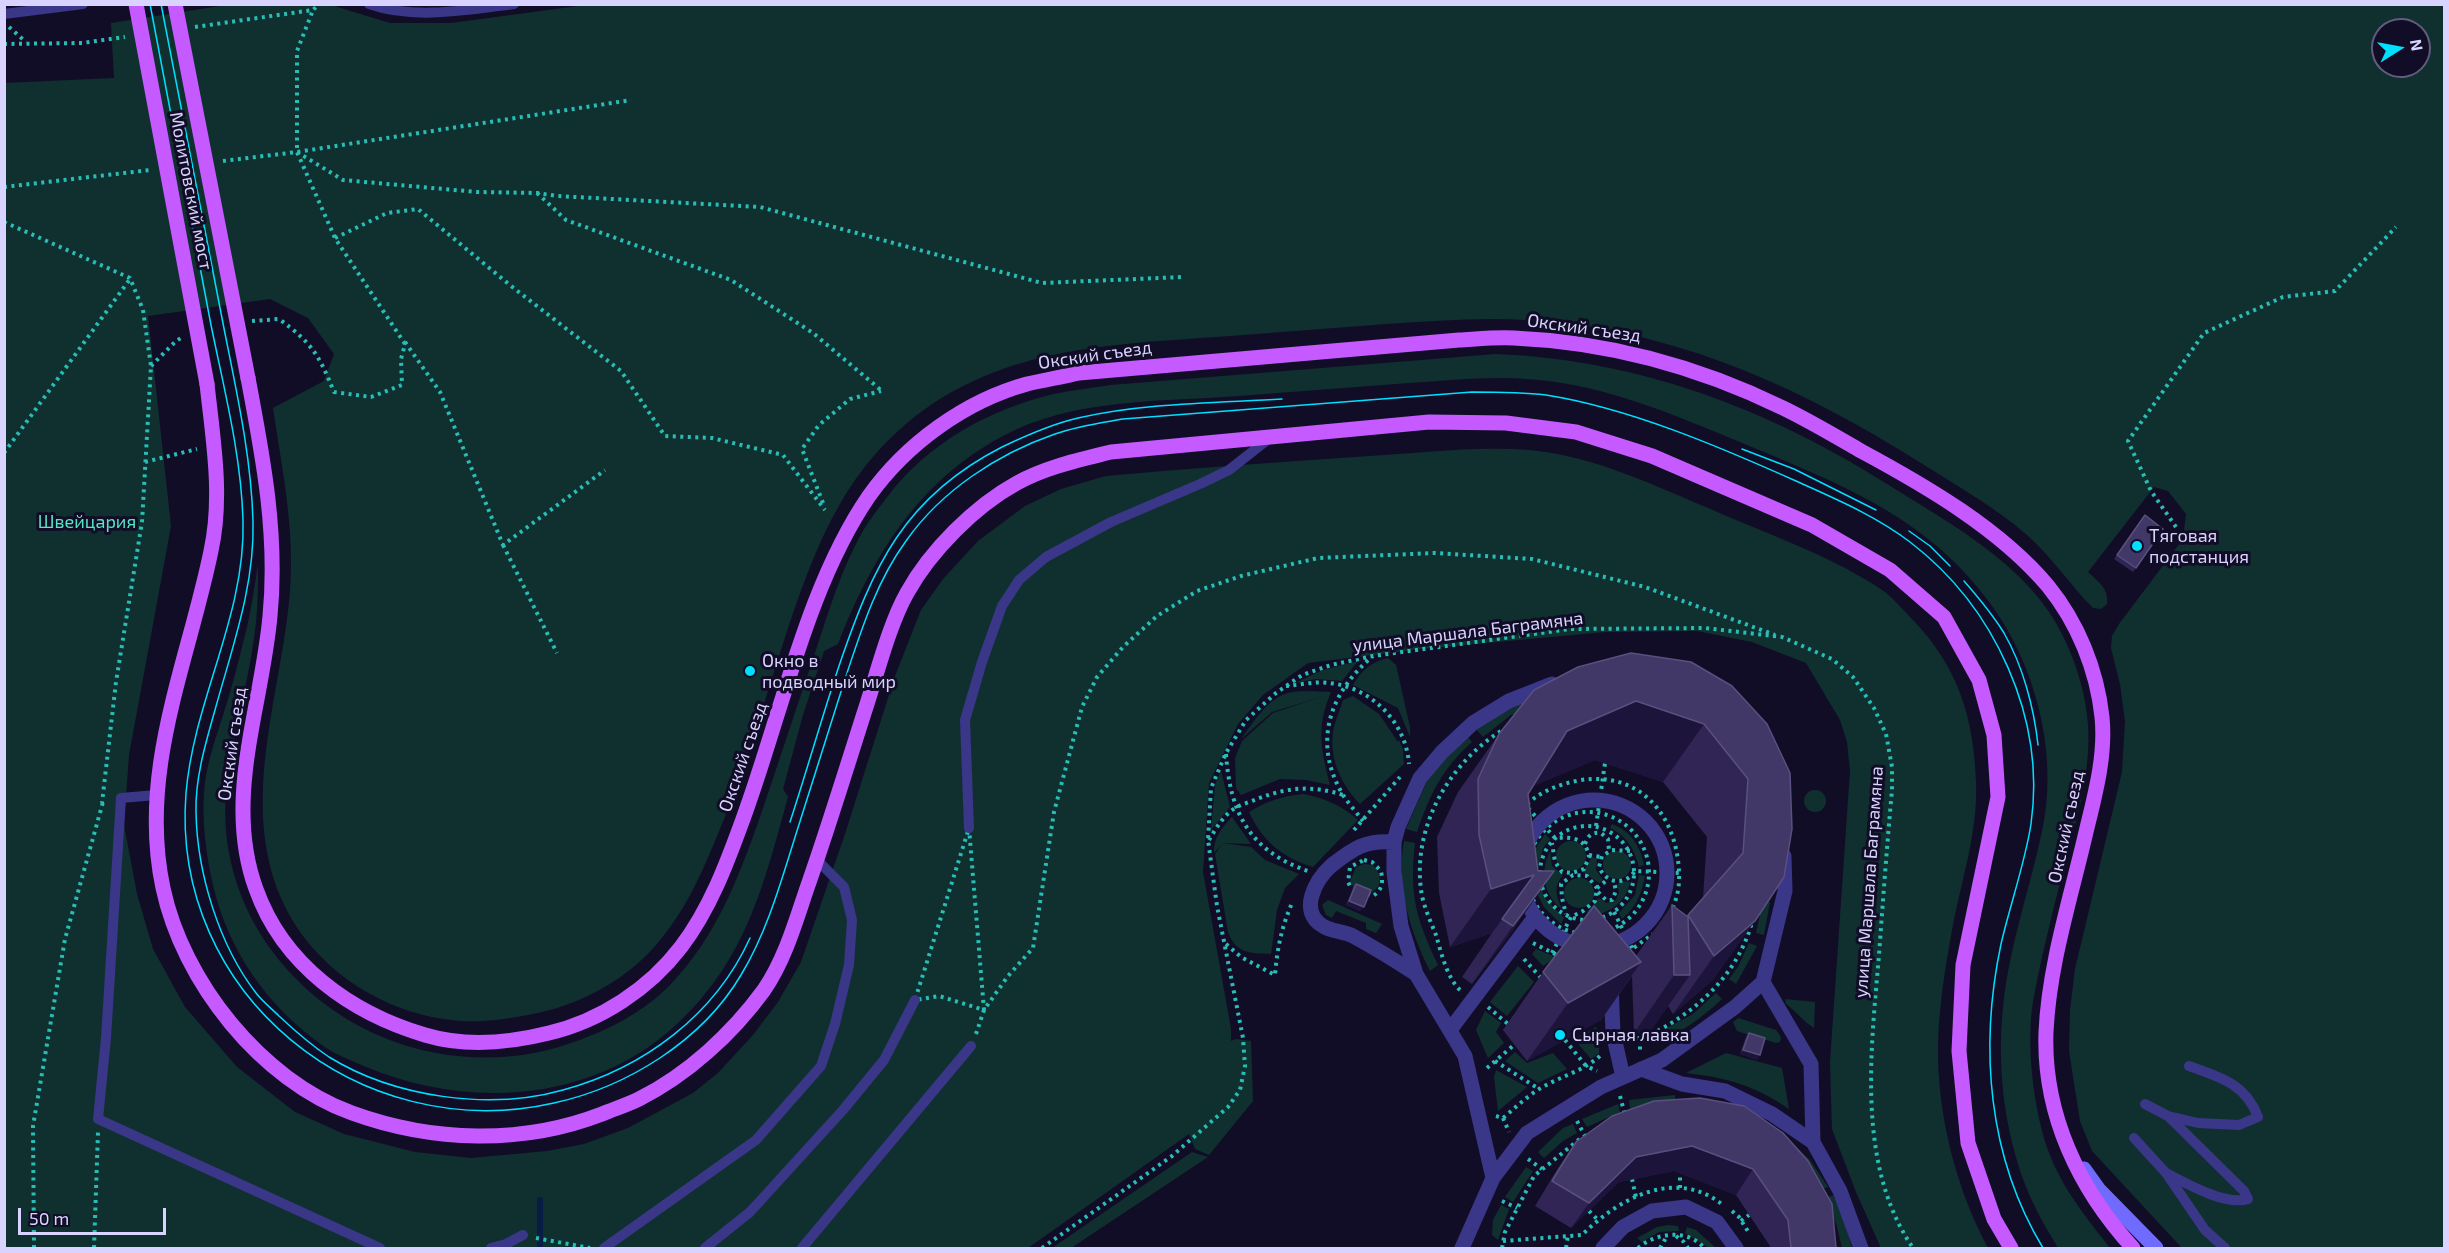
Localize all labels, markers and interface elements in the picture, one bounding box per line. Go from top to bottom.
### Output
north arrow [2371,18,2431,78]
text: N [2407,37,2428,52]
street label: Молитовский мост [165,110,217,272]
street label: Окский съезд [1526,309,1642,347]
street label: Окский съезд [1037,336,1153,374]
park label: Швейцария [38,511,136,533]
place label: Тяговая подстанция [2149,525,2249,568]
marker: Тяговая подстанция [2130,539,2144,553]
street label: улица Маршала Баграмяна [1351,607,1585,657]
place label: Окно в подводный мир [762,650,896,692]
marker: Окно в подводный мир [743,664,757,678]
street label: Окский съезд [213,686,251,802]
street label: Окский съезд [714,699,772,815]
street label: улица Маршала Баграмяна [1850,765,1888,999]
street label: Окский съезд [2044,769,2088,885]
place label: Сырная лавка [1572,1024,1690,1046]
marker: Сырная лавка [1553,1028,1567,1042]
scale bar [21,1196,170,1234]
text: 50 m [29,1207,69,1229]

